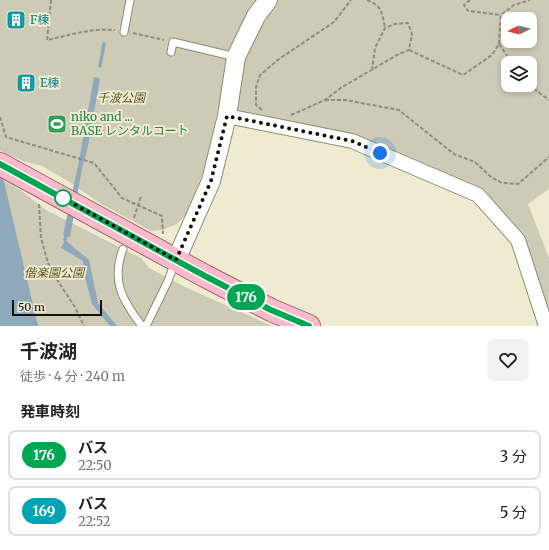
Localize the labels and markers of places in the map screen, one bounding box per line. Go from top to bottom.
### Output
building icon: F棟 [5,9,27,31]
place label: F棟 [30,12,49,27]
building icon: E棟 [15,72,37,94]
place label: E棟 [40,75,60,90]
place label: niko and ... BASE レンタルコート [71,109,189,138]
sports icon: niko and ... BASE レンタルコート [46,113,68,135]
unlabelled marker [54,189,72,207]

